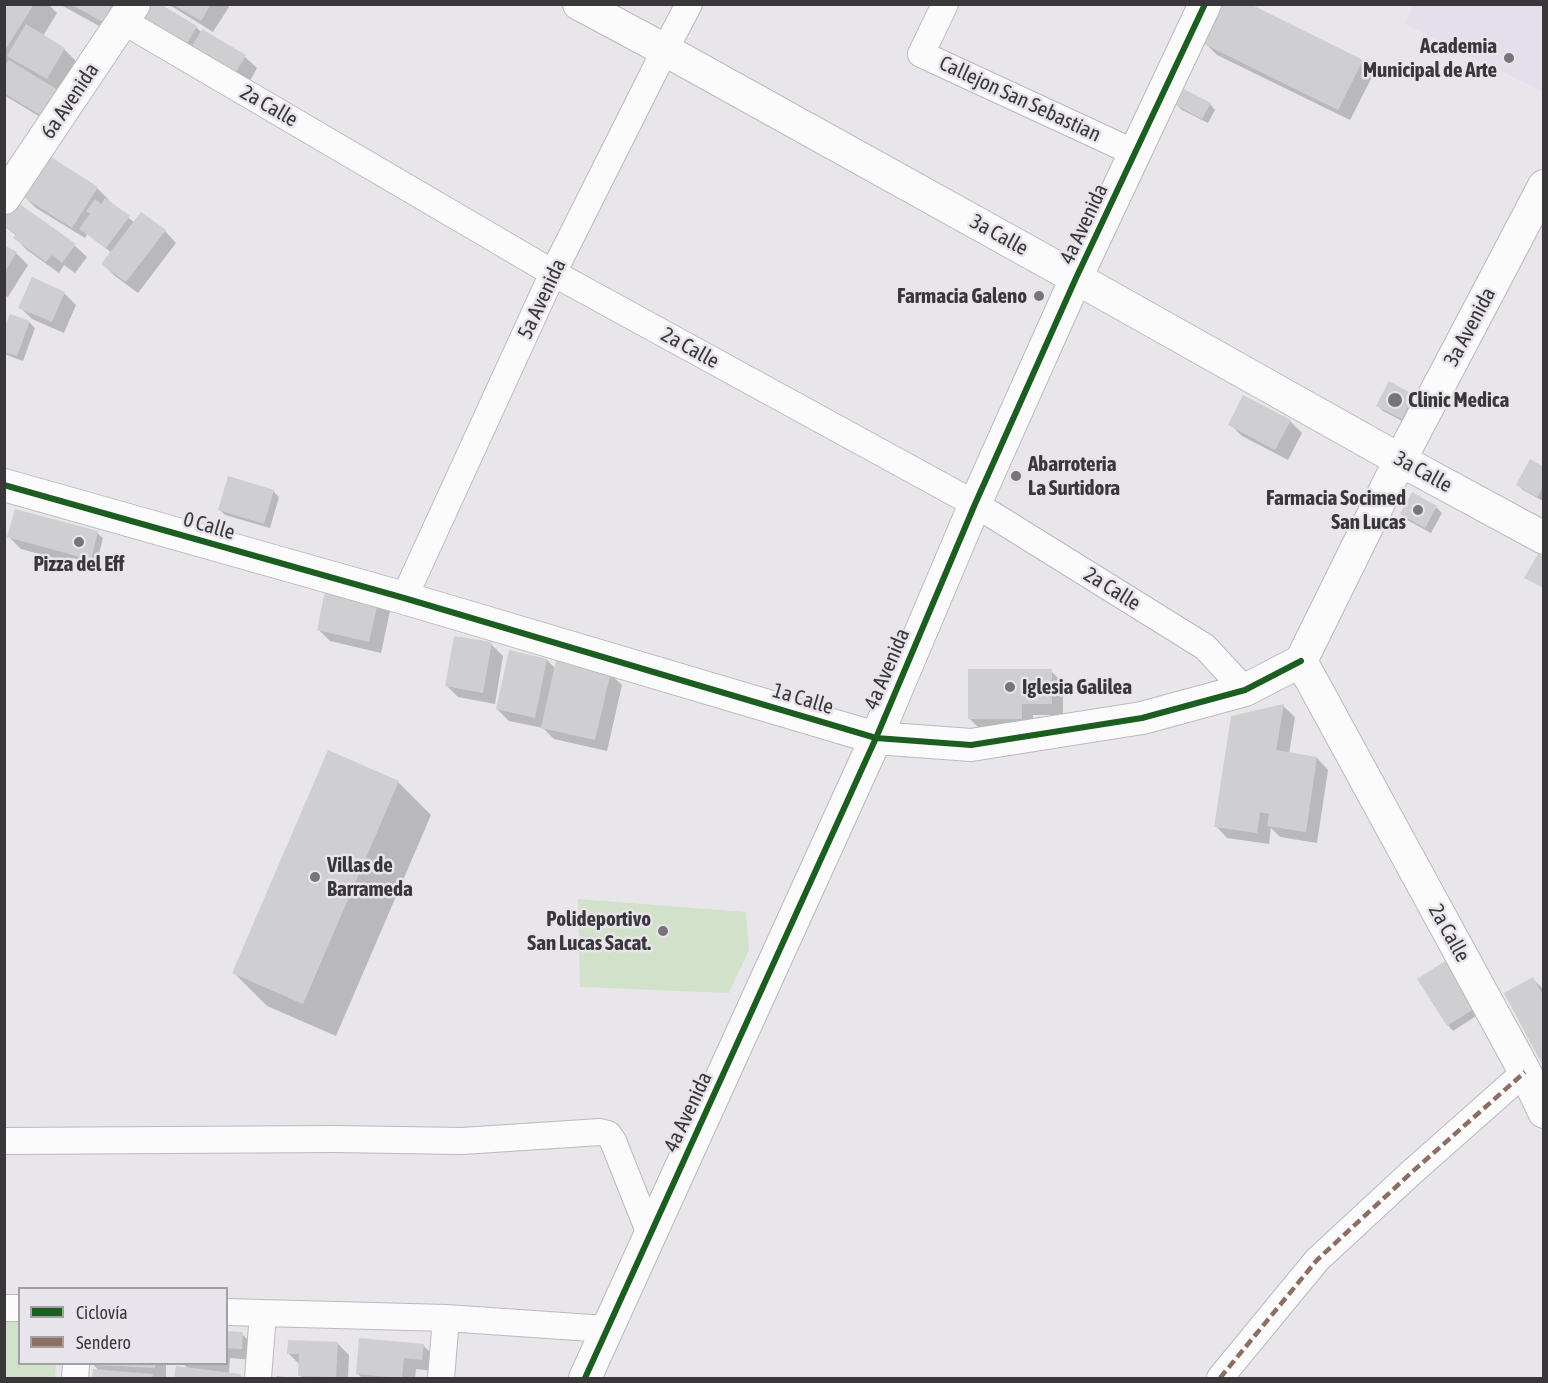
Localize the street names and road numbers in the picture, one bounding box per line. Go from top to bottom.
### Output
street label: Callejon San Sebastian [935,51,1105,147]
street label: 6a Avenida [36,59,104,143]
street label: 2a Calle [236,80,302,132]
street label: 4a Avenida [1055,180,1113,268]
street label: 3a Calle [966,209,1032,261]
street label: 5a Avenida [513,255,571,343]
street label: 3a Avenida [1439,283,1501,371]
street label: 2a Calle [657,322,723,374]
street label: 3a Calle [1390,446,1456,498]
street label: 0 Calle [180,507,238,545]
street label: 2a Calle [1079,562,1145,616]
street label: 4a Avenida [859,625,915,713]
street label: 1a Calle [770,678,836,720]
street label: 2a Calle [1423,900,1475,966]
street label: 4a Avenida [659,1068,717,1156]

